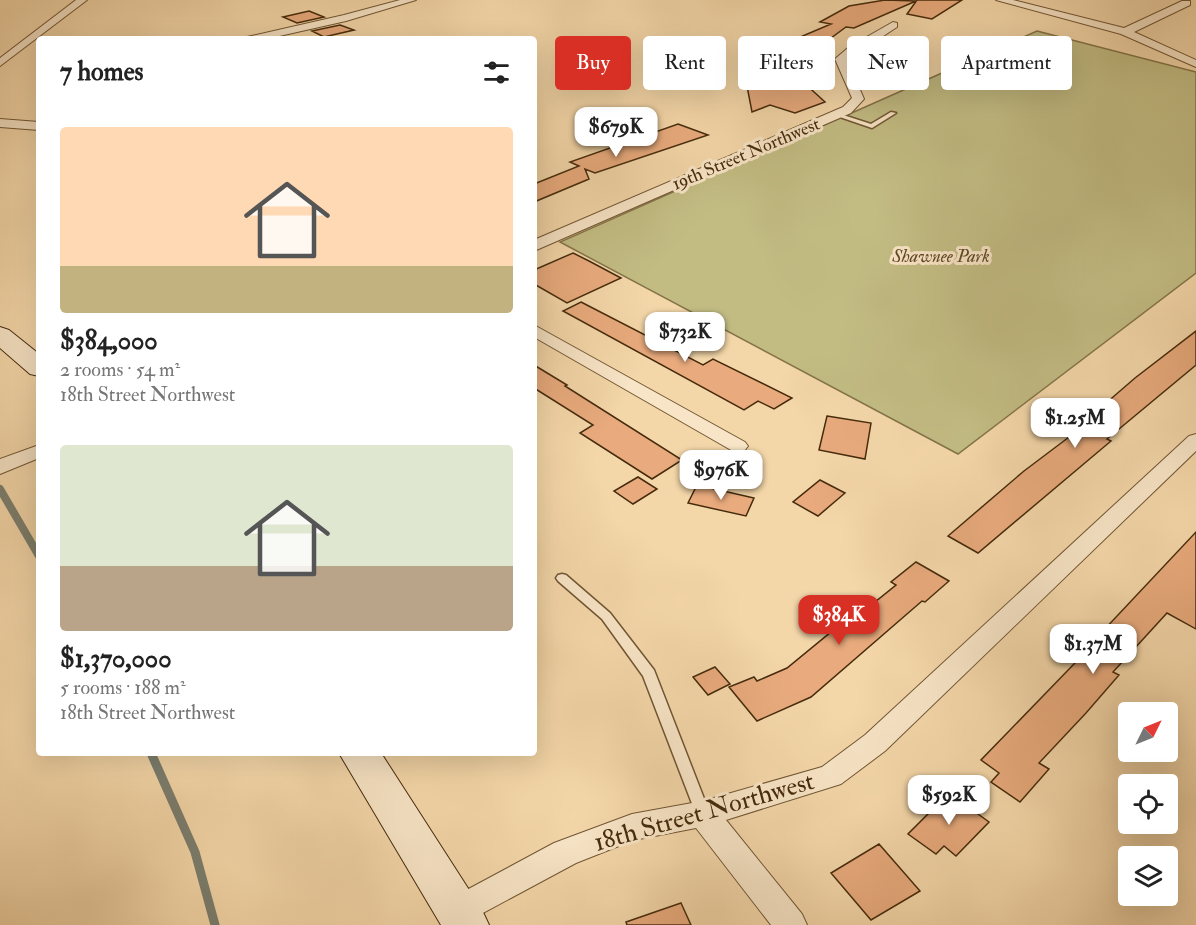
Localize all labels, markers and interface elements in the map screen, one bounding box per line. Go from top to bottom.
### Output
chip: Buy [555,36,631,90]
chip: Rent [643,36,726,90]
chip: Filters [738,36,835,90]
chip: New [847,36,929,90]
chip: Apartment [941,36,1072,90]
text: 7 homes [60,56,143,88]
icon: filters [480,56,513,89]
pin: $679K [574,107,658,158]
street label: 19th Street Northwest [669,112,824,196]
text: $679K [589,114,643,139]
icon: home [233,166,341,274]
park label: Shawnee Park [891,245,990,268]
pin: $732K [643,312,727,363]
text: $732K [659,319,711,344]
text: $384,000 [60,325,158,357]
text: 2 rooms · 54 m² [60,357,180,382]
text: 18th Street Northwest [60,382,235,407]
pin: $1.25M [1026,398,1124,449]
text: $1.25M [1045,405,1105,430]
pin: $976K [679,450,763,501]
text: $976K [694,457,748,482]
icon: home [233,484,341,592]
pin: $384K [797,595,881,646]
text: $384K [812,602,866,627]
pin: $1.37M [1044,624,1142,675]
text: $1.37M [1064,631,1122,656]
text: $1,370,000 [60,643,172,675]
text: 5 rooms · 188 m² [60,675,186,700]
text: 18th Street Northwest [60,700,235,725]
north arrow [1118,702,1178,762]
map controls [1118,702,1178,906]
street label: 18th Street Northwest [590,765,818,859]
button: locate [1118,774,1178,834]
pin: $592K [907,775,991,826]
text: $592K [922,782,976,807]
button: layers [1118,846,1178,906]

